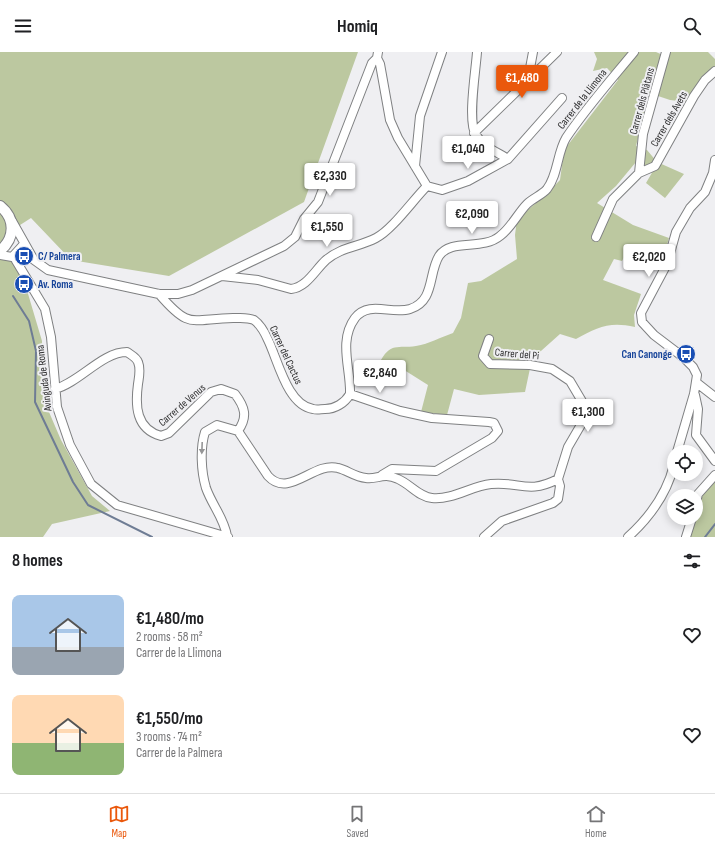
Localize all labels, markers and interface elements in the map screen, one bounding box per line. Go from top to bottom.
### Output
icon: menu [12,15,34,37]
icon: search [681,15,703,37]
text: Homiq [337,16,378,37]
pin: €1,480 [489,65,555,99]
street label: Carrer de la Llimona [555,66,609,132]
street label: Carrer dels Plàtans [627,66,657,136]
text: €1,480 [505,70,539,86]
street label: Carrer dels Avets [648,89,690,149]
pin: €1,040 [435,136,501,170]
text: €1,040 [451,141,485,157]
pin: €2,330 [297,163,363,197]
text: €2,330 [313,168,347,184]
pin: €2,090 [439,201,505,235]
text: €2,090 [455,206,489,222]
pin: €1,550 [294,214,360,248]
text: €1,550 [311,219,343,235]
pin: €2,020 [616,244,682,278]
bus stop icon: C/ Palmera [13,245,35,267]
text: €2,020 [632,249,666,265]
place label: C/ Palmera [38,250,81,263]
bus stop icon: Av. Roma [13,273,35,295]
place label: Av. Roma [37,278,74,291]
street label: Carrer del Cactus [267,324,305,386]
bus stop icon: Can Canonge [675,343,697,365]
street label: Avinguda de Roma [33,344,55,413]
street label: Carrer del Pi [494,346,540,362]
place label: Can Canonge [621,348,672,361]
pin: €2,840 [347,360,413,394]
text: €2,840 [363,365,397,381]
street label: Carrer de Venus [156,381,208,429]
pin: €1,300 [555,399,621,433]
text: €1,300 [571,404,605,420]
one-way arrow [199,442,206,454]
map controls [667,445,703,525]
button: locate [667,445,703,481]
button: layers [667,489,703,525]
icon: filters [681,550,703,572]
text: 8 homes [12,551,63,571]
text: €1,480/mo [136,609,204,629]
icon: home [44,611,92,659]
icon: heart [681,624,703,646]
text: 2 rooms · 58 m² [136,629,203,645]
text: Carrer de la Llimona [136,645,222,661]
text: €1,550/mo [136,709,203,729]
icon: home [44,711,92,759]
icon: heart [681,724,703,746]
text: 3 rooms · 74 m² [136,729,202,745]
text: Carrer de la Palmera [136,745,222,761]
tab: Map [108,803,130,840]
tab: Saved [346,803,369,840]
tab: Home [585,803,607,840]

